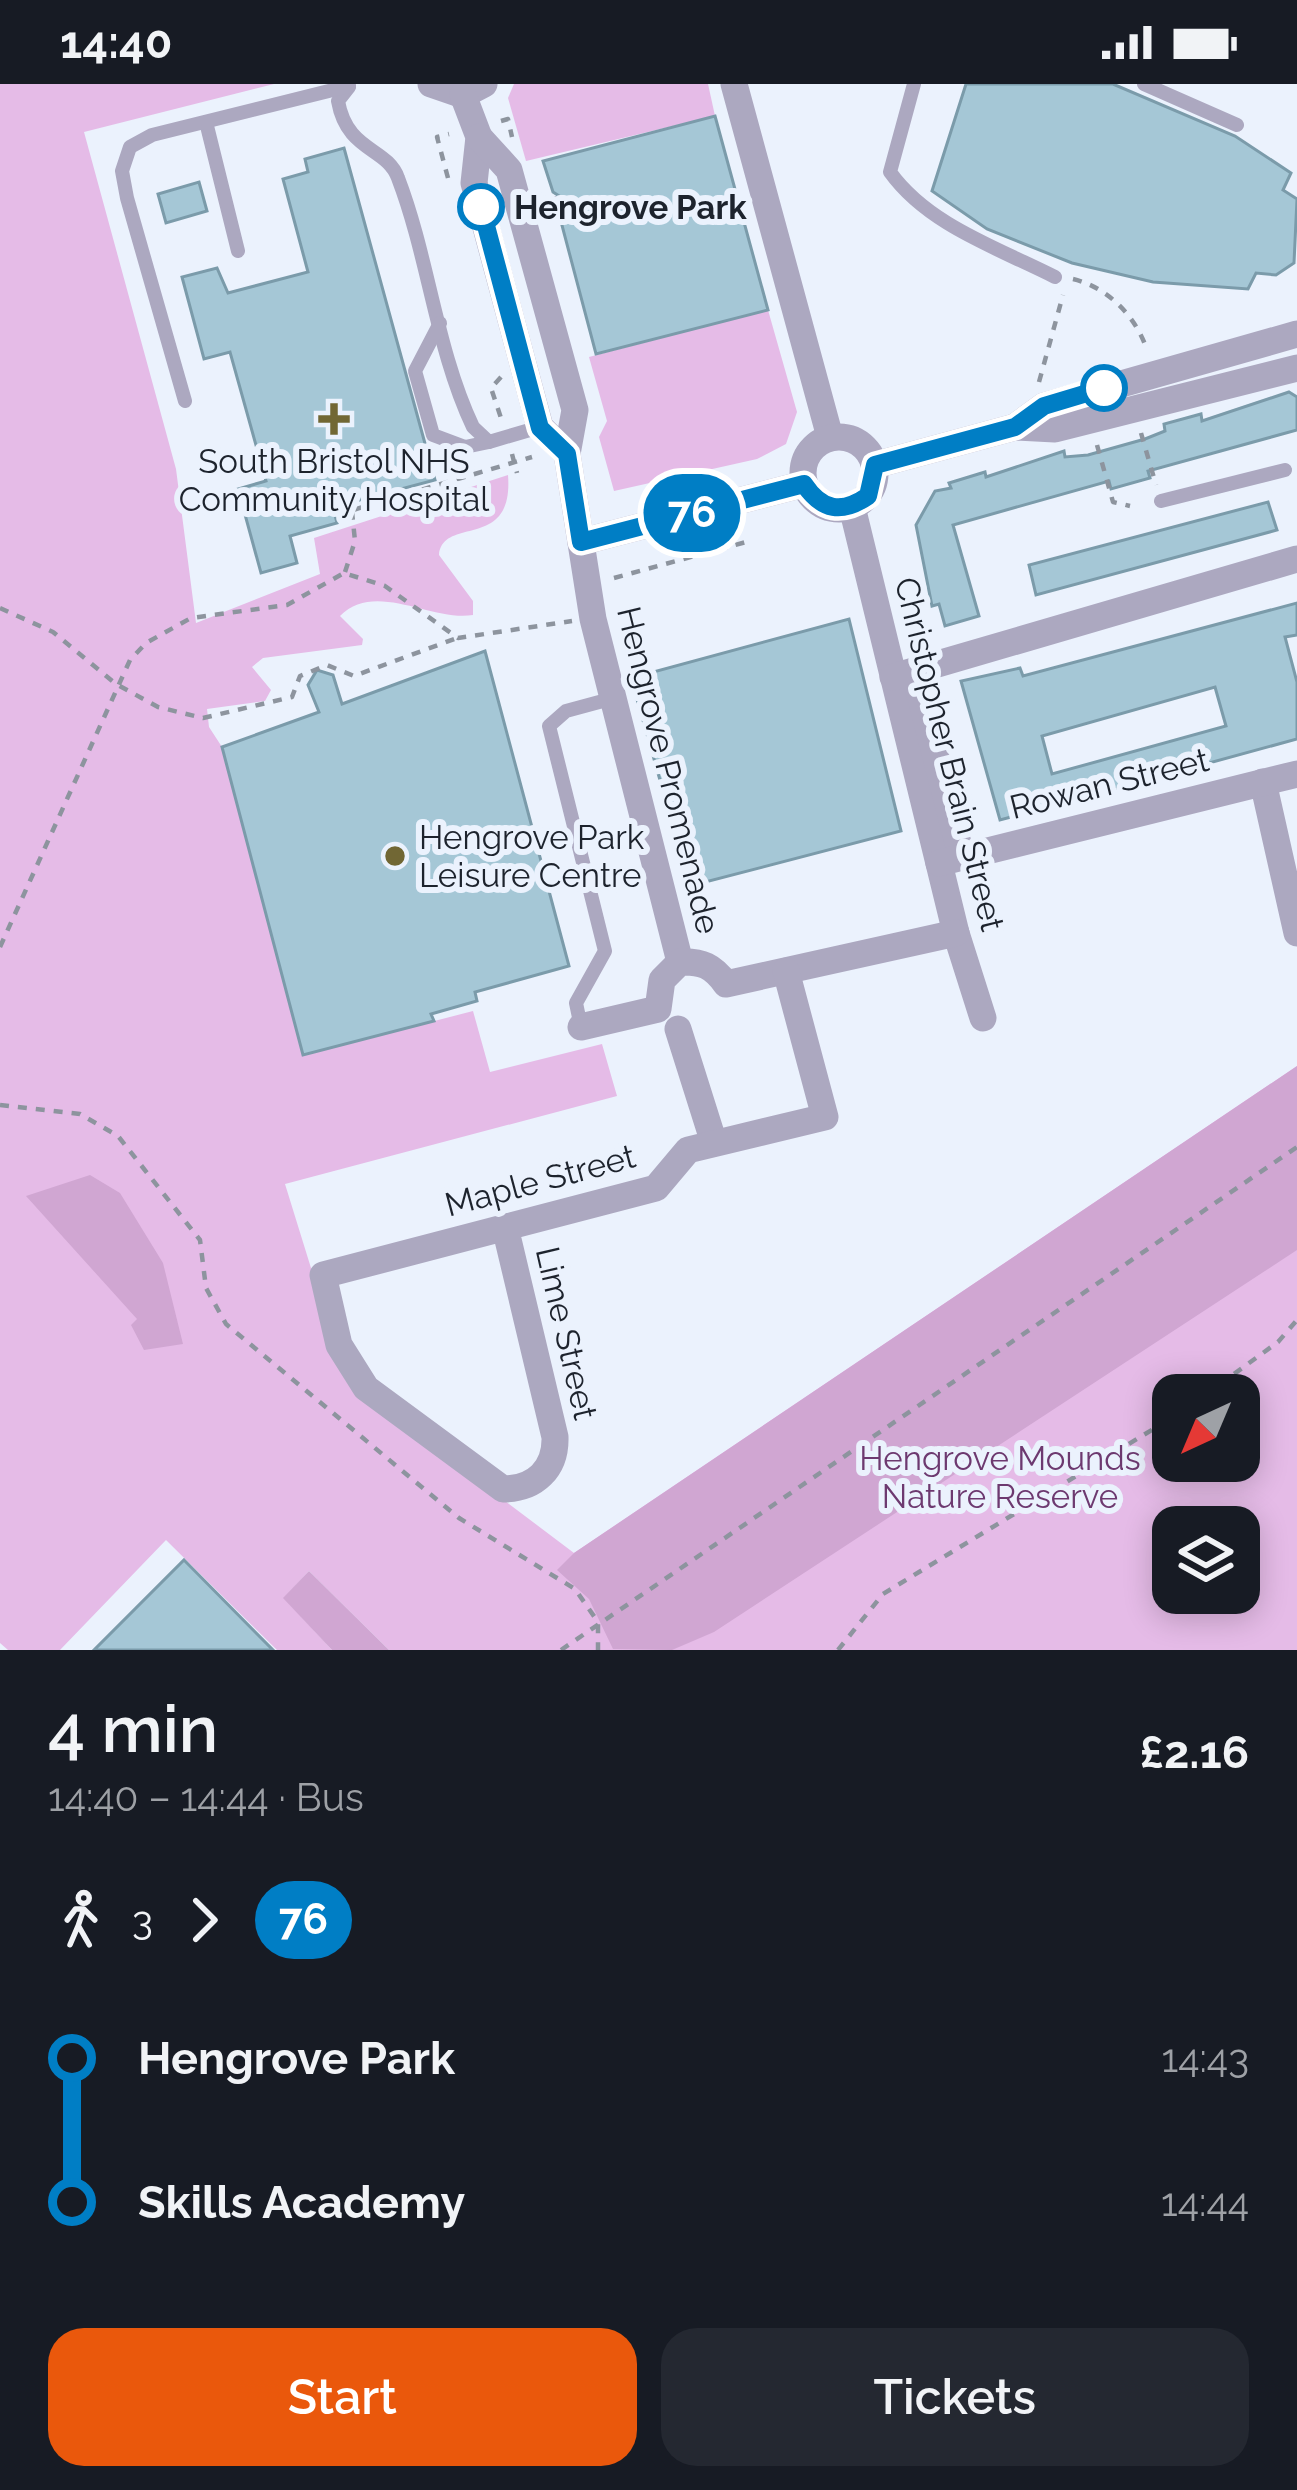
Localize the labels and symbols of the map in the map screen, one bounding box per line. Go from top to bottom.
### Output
marker: Hengrove Park [459,185,503,229]
place label: Hengrove Park [514,188,747,227]
unlabelled marker [1082,366,1126,410]
marker: South Bristol NHS Community Hospital [318,403,350,435]
place label: South Bristol NHS Community Hospital [179,442,490,519]
line badge: 76 [638,474,746,552]
street label: Christopher Brain Street [887,573,1012,935]
street label: Hengrove Promenade [609,602,728,938]
street label: Rowan Street [1006,740,1213,827]
place label: Hengrove Park Leisure Centre [419,818,645,895]
marker: Hengrove Park Leisure Centre [382,843,408,869]
street label: Maple Street [441,1136,640,1225]
street label: Lime Street [528,1243,605,1423]
north arrow [1152,1374,1260,1482]
park label: Hengrove Mounds Nature Reserve [859,1439,1141,1516]

